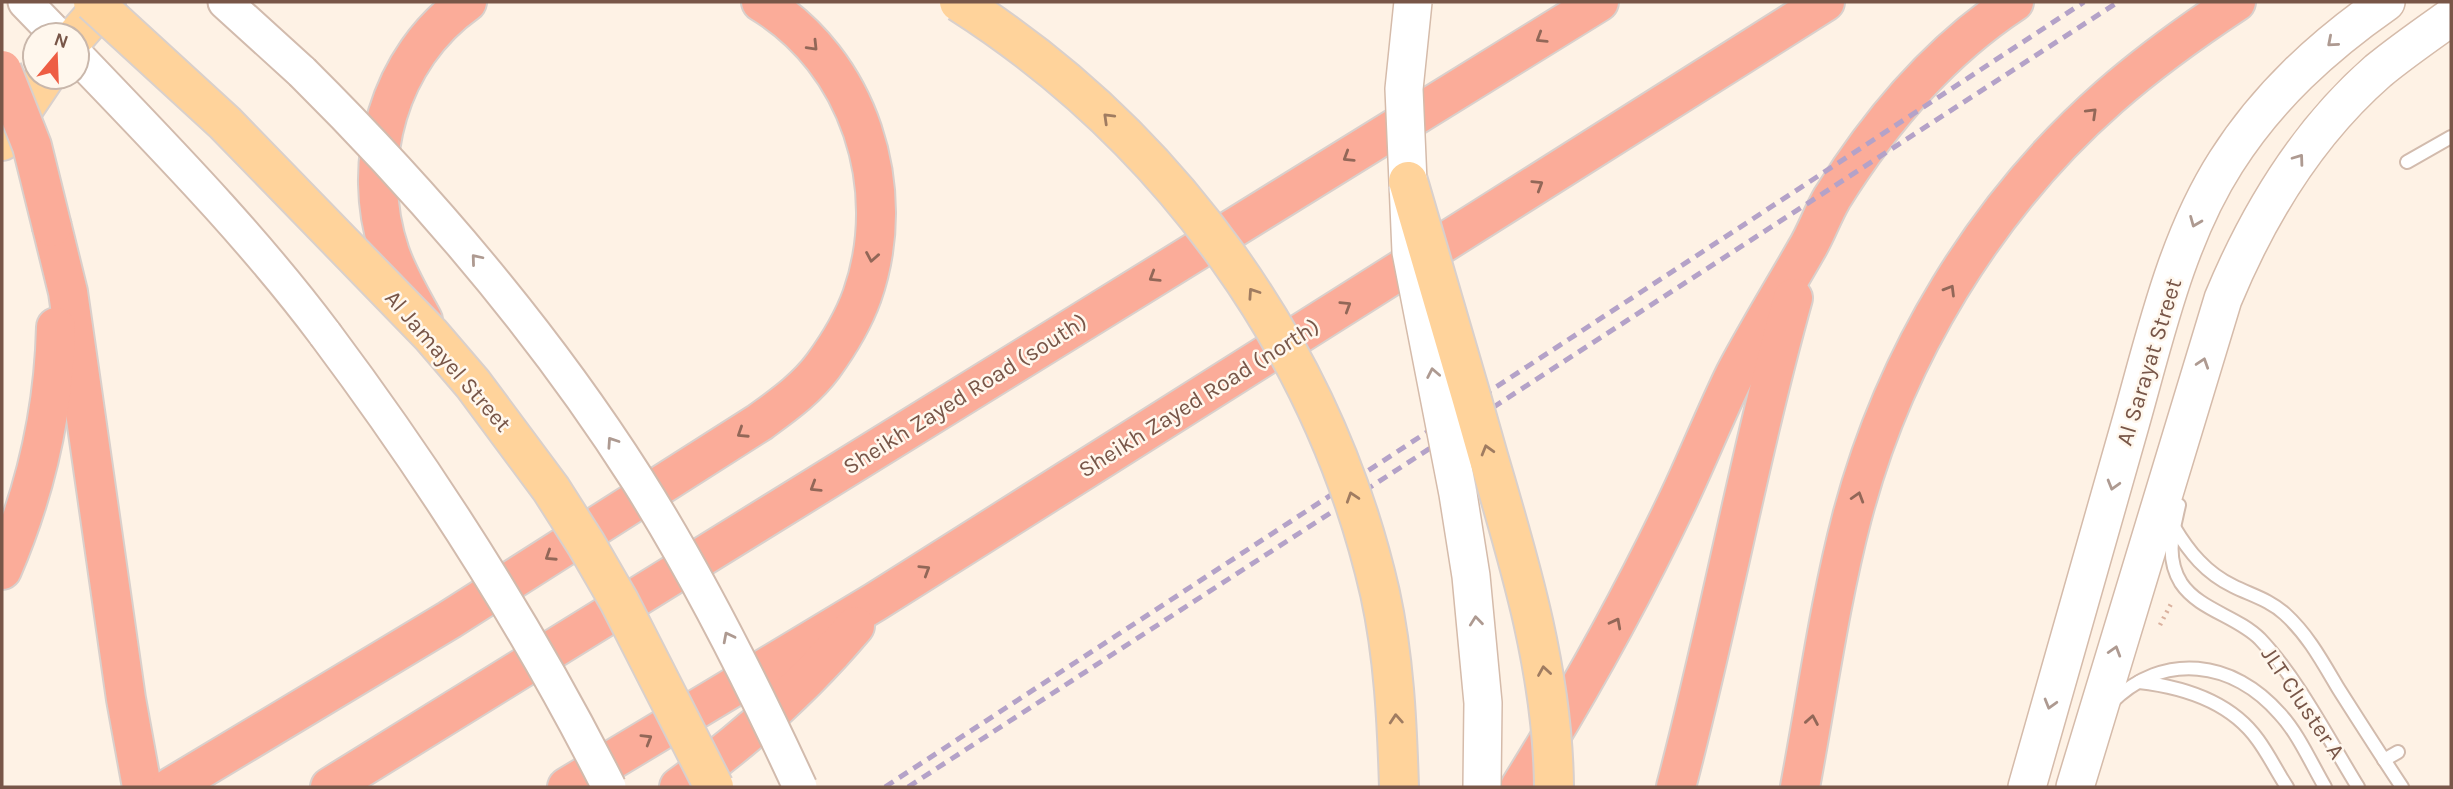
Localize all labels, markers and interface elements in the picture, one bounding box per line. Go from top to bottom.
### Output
north arrow [21,21,91,91]
text: N [51,28,71,53]
one-way arrow [1536,29,1549,42]
one-way arrow [2327,34,2340,46]
one-way arrow [804,38,817,51]
one-way arrow [2084,109,2097,122]
one-way arrow [1103,114,1116,126]
one-way arrow [1342,149,1355,162]
one-way arrow [2290,154,2303,166]
one-way arrow [1531,180,1544,193]
one-way arrow [2190,215,2204,227]
one-way arrow [865,250,880,262]
one-way arrow [472,255,484,268]
one-way arrow [1149,269,1162,282]
street label: Al Sarayat Street [2111,275,2187,449]
street label: Al Jamayel Street [379,285,517,438]
one-way arrow [1941,285,1954,298]
one-way arrow [1248,287,1261,300]
one-way arrow [1338,301,1351,314]
street label: Sheikh Zayed Road (south) [838,308,1092,480]
street label: Sheikh Zayed Road (north) [1074,313,1324,483]
one-way arrow [2195,358,2210,370]
one-way arrow [1427,367,1442,379]
one-way arrow [736,425,749,438]
one-way arrow [608,437,620,450]
one-way arrow [1480,445,1495,457]
one-way arrow [810,479,823,492]
one-way arrow [2106,479,2121,491]
one-way arrow [1346,491,1360,503]
one-way arrow [1850,492,1865,504]
one-way arrow [545,547,558,560]
one-way arrow [917,566,930,579]
one-way arrow [1469,616,1484,627]
one-way arrow [1608,618,1622,630]
one-way arrow [722,632,736,644]
street label: JLT Cluster A [2255,642,2351,764]
one-way arrow [2107,646,2122,658]
one-way arrow [1536,665,1551,676]
one-way arrow [2044,698,2059,710]
one-way arrow [1389,713,1404,724]
one-way arrow [1804,714,1819,726]
one-way arrow [639,735,652,748]

